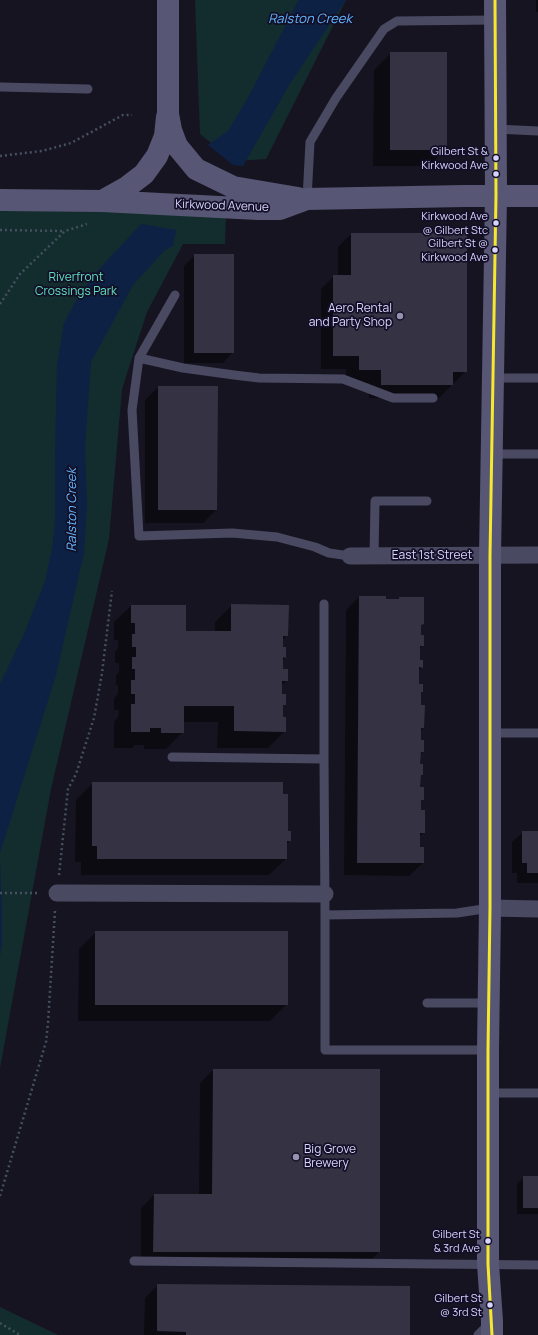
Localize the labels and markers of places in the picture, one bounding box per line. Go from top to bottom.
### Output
place label: Gilbert St & Kirkwood Ave [421,145,488,171]
marker: Gilbert St & Kirkwood Ave [491,153,501,163]
unlabelled marker [491,169,501,179]
place label: Kirkwood Ave @ Gilbert Stc [421,210,488,236]
marker: Kirkwood Ave @ Gilbert Stc [491,218,501,228]
place label: Gilbert St @ Kirkwood Ave [421,237,488,263]
marker: Gilbert St @ Kirkwood Ave [490,245,500,255]
place label: Aero Rental and Party Shop [309,302,392,330]
marker: Aero Rental and Party Shop [395,311,405,321]
place label: Big Grove Brewery [304,1143,356,1171]
marker: Big Grove Brewery [291,1152,301,1162]
place label: Gilbert St & 3rd Ave [432,1228,480,1254]
marker: Gilbert St & 3rd Ave [483,1236,493,1246]
place label: Gilbert St @ 3rd St [434,1292,482,1318]
marker: Gilbert St @ 3rd St [485,1300,495,1310]

